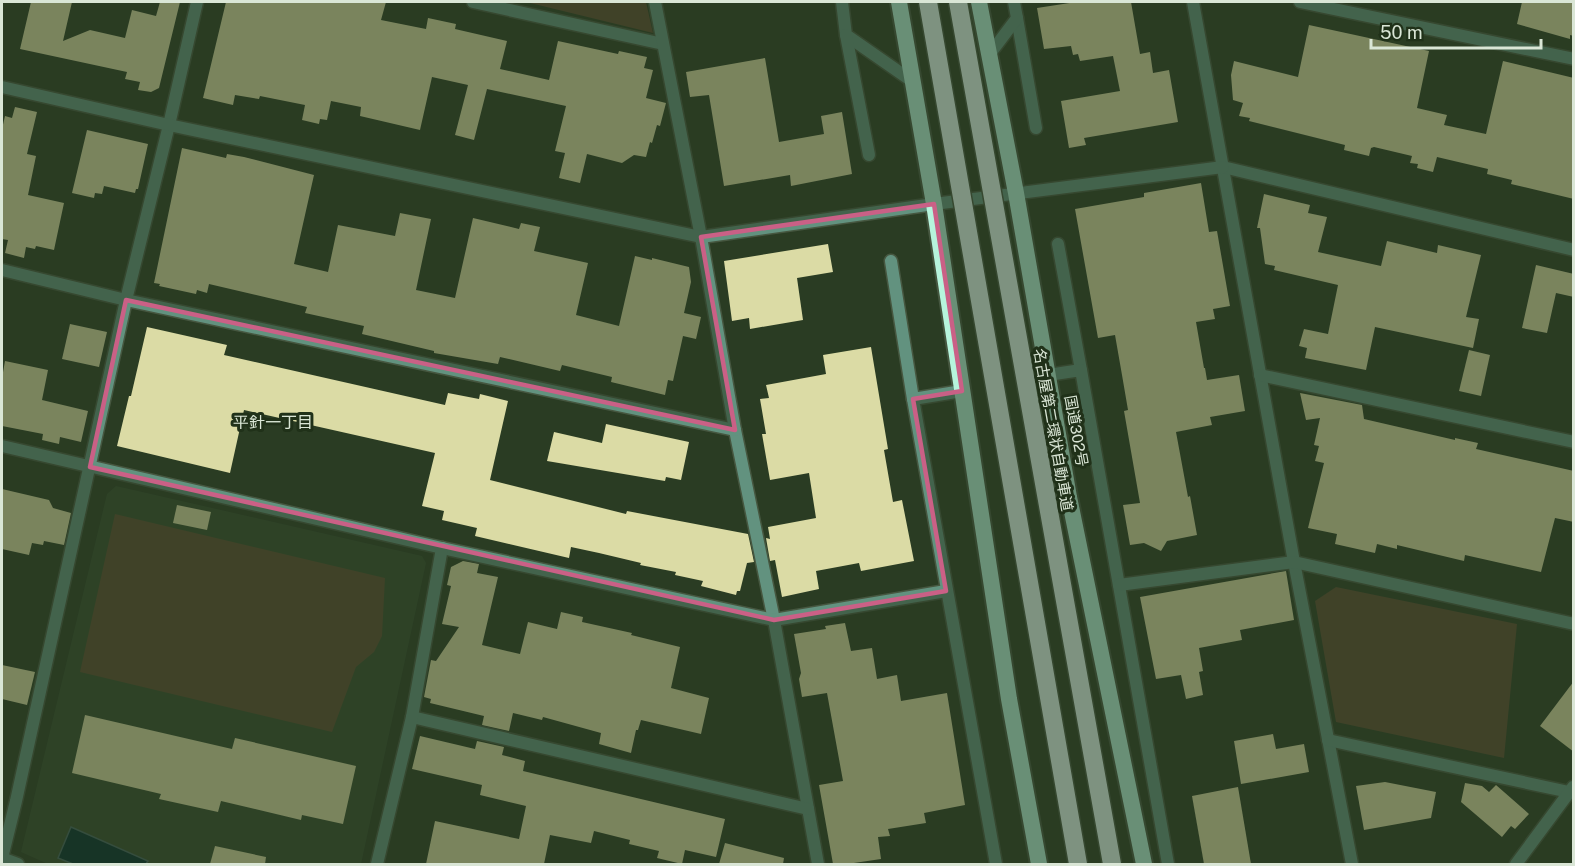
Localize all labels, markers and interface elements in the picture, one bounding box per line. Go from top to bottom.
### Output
scale bar [1371,12,1540,50]
text: 50 m [1380,22,1423,43]
street label: 名古屋第二環状自動車道 [1031,347,1076,513]
street label: 国道302号 [1062,394,1091,468]
district label: 平針一丁目 [233,413,313,432]

